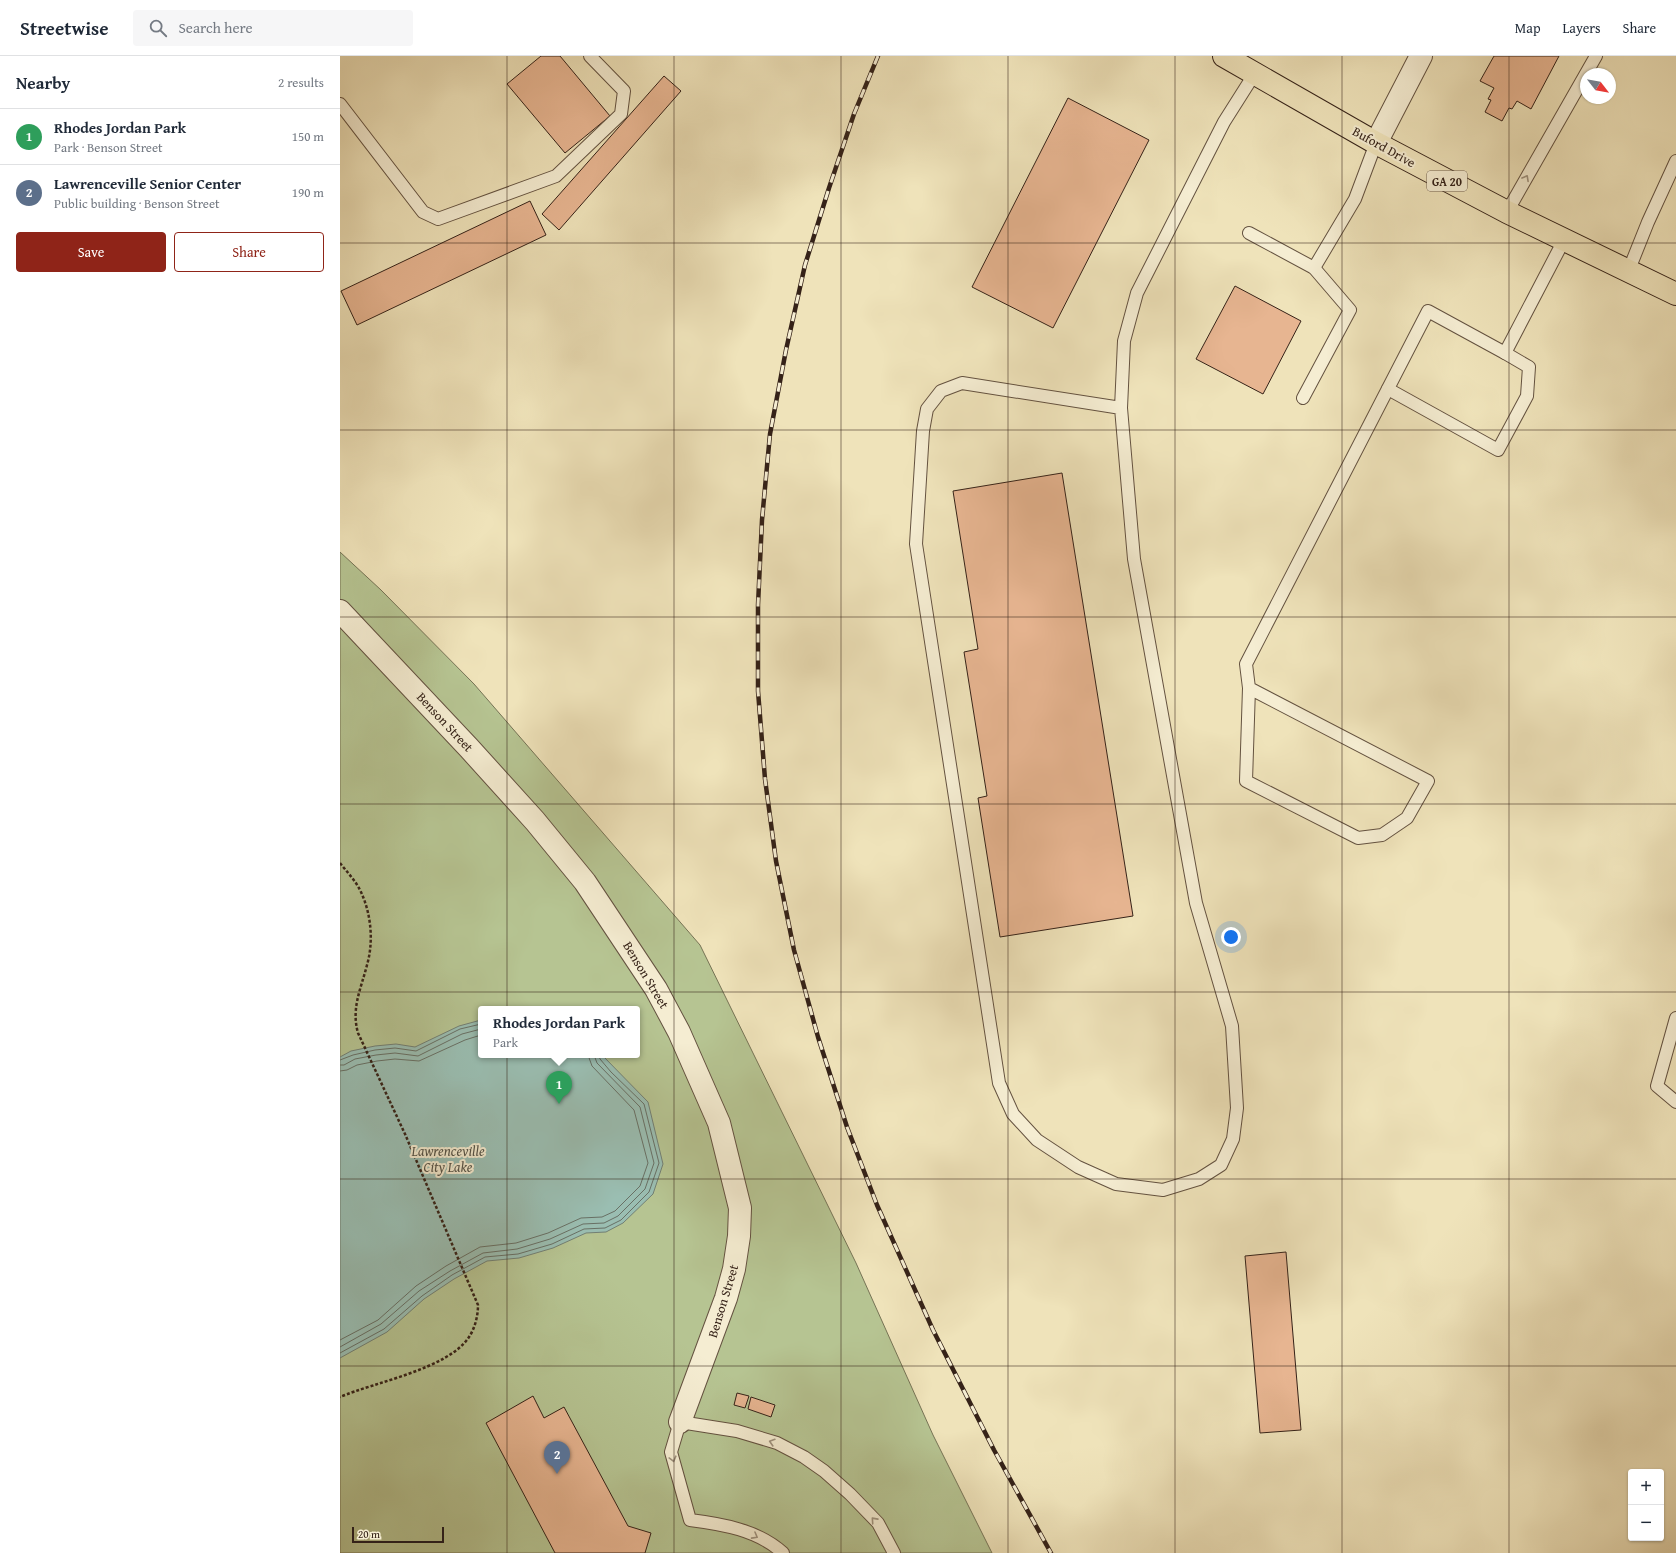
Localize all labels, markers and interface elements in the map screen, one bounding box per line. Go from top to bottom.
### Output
search box [133,10,413,46]
text: Streetwise [20,14,109,42]
icon: search [147,17,169,39]
text: Search here [179,17,253,38]
text: Map [1515,18,1541,38]
text: Layers [1563,18,1601,38]
text: Share [1623,18,1656,38]
north arrow [1580,68,1616,104]
text: Nearby [16,70,70,95]
text: 2 results [278,73,324,92]
text: Rhodes Jordan Park [54,117,186,138]
street label: Buford Drive [1349,122,1419,172]
text: 1 [26,127,32,146]
text: 150 m [292,127,324,146]
text: Park · Benson Street [54,138,163,157]
road number: GA 20 [1427,171,1467,191]
text: Lawrenceville Senior Center [54,173,241,194]
one-way arrow [1521,175,1528,182]
text: 2 [26,183,32,202]
text: 190 m [292,183,324,202]
text: Public building · Benson Street [54,194,220,213]
button: Save [16,232,166,272]
button: Share [174,232,324,272]
street label: Benson Street [412,688,478,756]
your location [1221,927,1241,947]
street label: Benson Street [618,938,674,1013]
popup [478,1006,640,1058]
text: Rhodes Jordan Park [493,1012,625,1033]
text: Park [493,1033,518,1052]
pin: 1 [546,1071,572,1104]
water label: Lawrenceville City Lake [410,1141,485,1177]
street label: Benson Street [703,1262,743,1340]
one-way arrow [769,1438,776,1447]
pin: 2 [544,1441,570,1474]
one-way arrow [668,1456,677,1463]
map controls [1628,1469,1664,1541]
button: + [1628,1469,1664,1505]
button: − [1628,1505,1664,1541]
one-way arrow [872,1517,879,1524]
scale bar [352,1525,444,1544]
text: 20 m [358,1526,380,1542]
one-way arrow [751,1531,758,1539]

